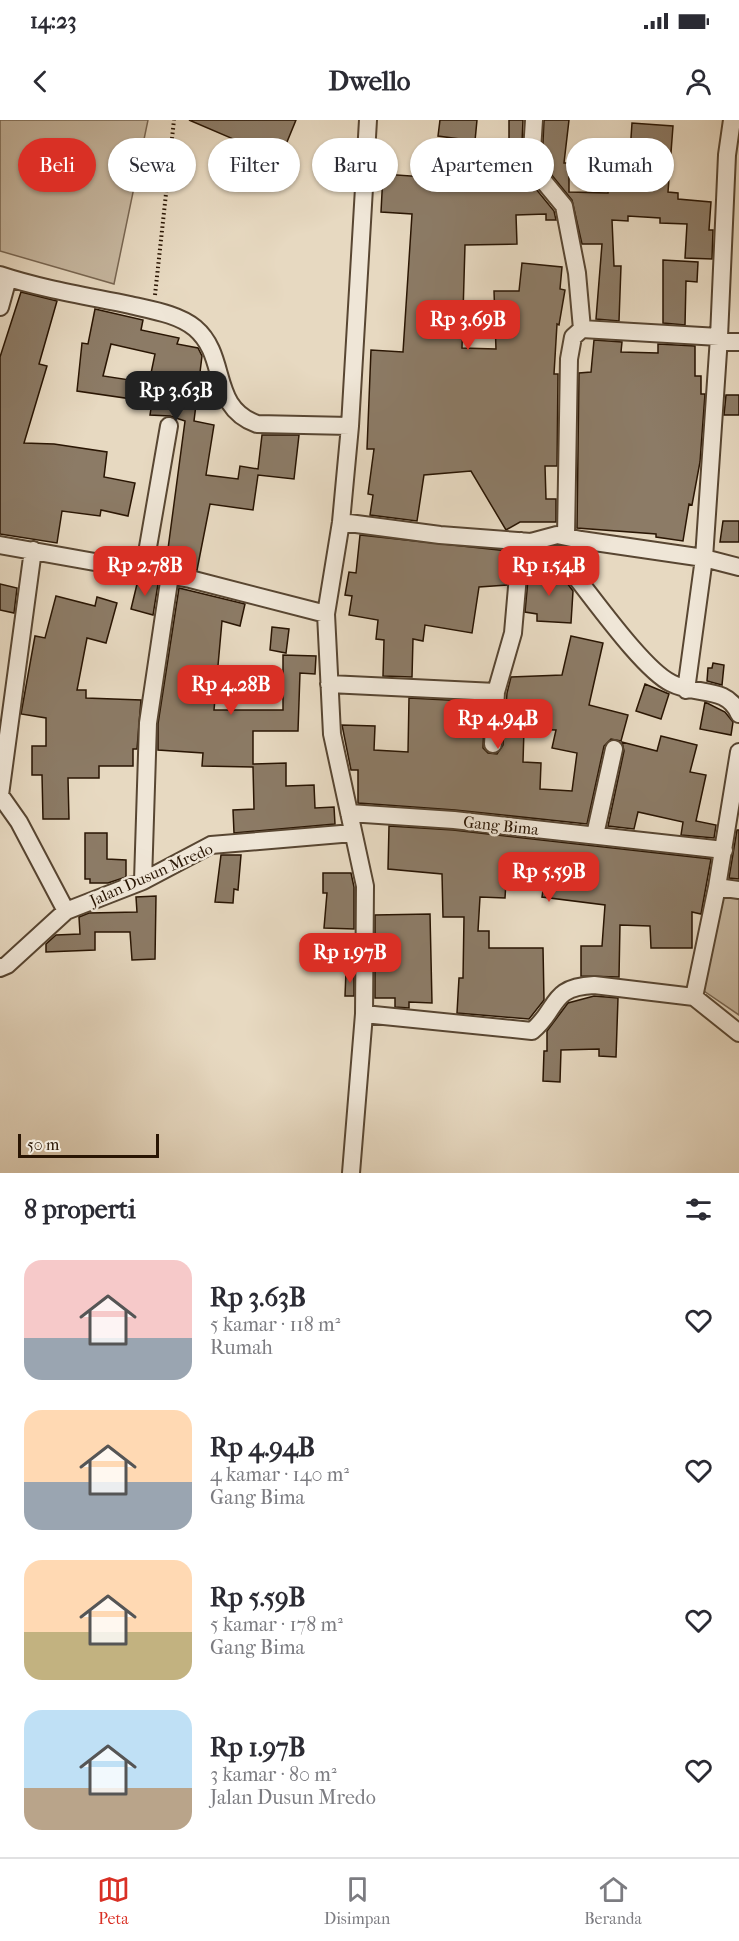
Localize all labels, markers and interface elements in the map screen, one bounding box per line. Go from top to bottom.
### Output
text: 14:23 [30,8,77,34]
icon: back [24,65,57,98]
text: Dwello [329,65,410,97]
icon: person [682,65,715,98]
chip: Beli [18,138,96,192]
chip: Sewa [108,138,196,192]
chip: Filter [208,138,300,192]
chip: Baru [312,138,398,192]
chip: Apartemen [410,138,554,192]
chip: Rumah [566,138,674,192]
pin: Rp 3.69B [406,300,530,351]
text: Rp 3.69B [430,308,506,331]
pin: Rp 3.63B [114,371,238,422]
text: Rp 3.63B [139,379,213,402]
pin: Rp 2.78B [83,546,207,597]
pin: Rp 1.54B [487,546,611,597]
text: Rp 2.78B [107,554,183,577]
text: Rp 1.54B [512,554,586,577]
pin: Rp 4.28B [169,665,293,716]
text: Rp 4.28B [191,673,271,696]
pin: Rp 4.94B [436,699,560,750]
text: Rp 4.94B [458,707,538,730]
street label: Gang Bima [462,812,540,839]
street label: Jalan Dusun Mredo [85,839,216,911]
pin: Rp 5.59B [487,852,611,903]
text: Rp 5.59B [512,860,586,883]
pin: Rp 1.97B [288,933,412,984]
text: Rp 1.97B [313,941,387,964]
scale bar [18,1131,159,1158]
text: 50 m [27,1135,59,1154]
icon: filters [682,1193,715,1226]
text: 8 properti [24,1194,136,1225]
text: Rp 3.63B [210,1282,306,1313]
icon: home [72,1284,144,1356]
icon: heart [682,1304,715,1337]
text: 5 kamar · 118 m² [210,1313,340,1336]
text: Rumah [210,1336,273,1359]
text: Rp 4.94B [210,1432,315,1463]
icon: home [72,1434,144,1506]
icon: heart [682,1454,715,1487]
text: 4 kamar · 140 m² [210,1463,349,1486]
text: Gang Bima [210,1486,305,1509]
text: Rp 5.59B [210,1582,306,1613]
icon: home [72,1584,144,1656]
icon: heart [682,1604,715,1637]
text: 5 kamar · 178 m² [210,1613,343,1636]
text: Gang Bima [210,1636,305,1659]
text: Rp 1.97B [210,1732,306,1763]
icon: home [72,1734,144,1806]
icon: heart [682,1754,715,1787]
text: 3 kamar · 80 m² [210,1763,337,1786]
text: Jalan Dusun Mredo [210,1786,376,1809]
tab: Peta [97,1873,130,1928]
tab: Disimpan [324,1873,390,1928]
tab: Beranda [584,1873,642,1928]

